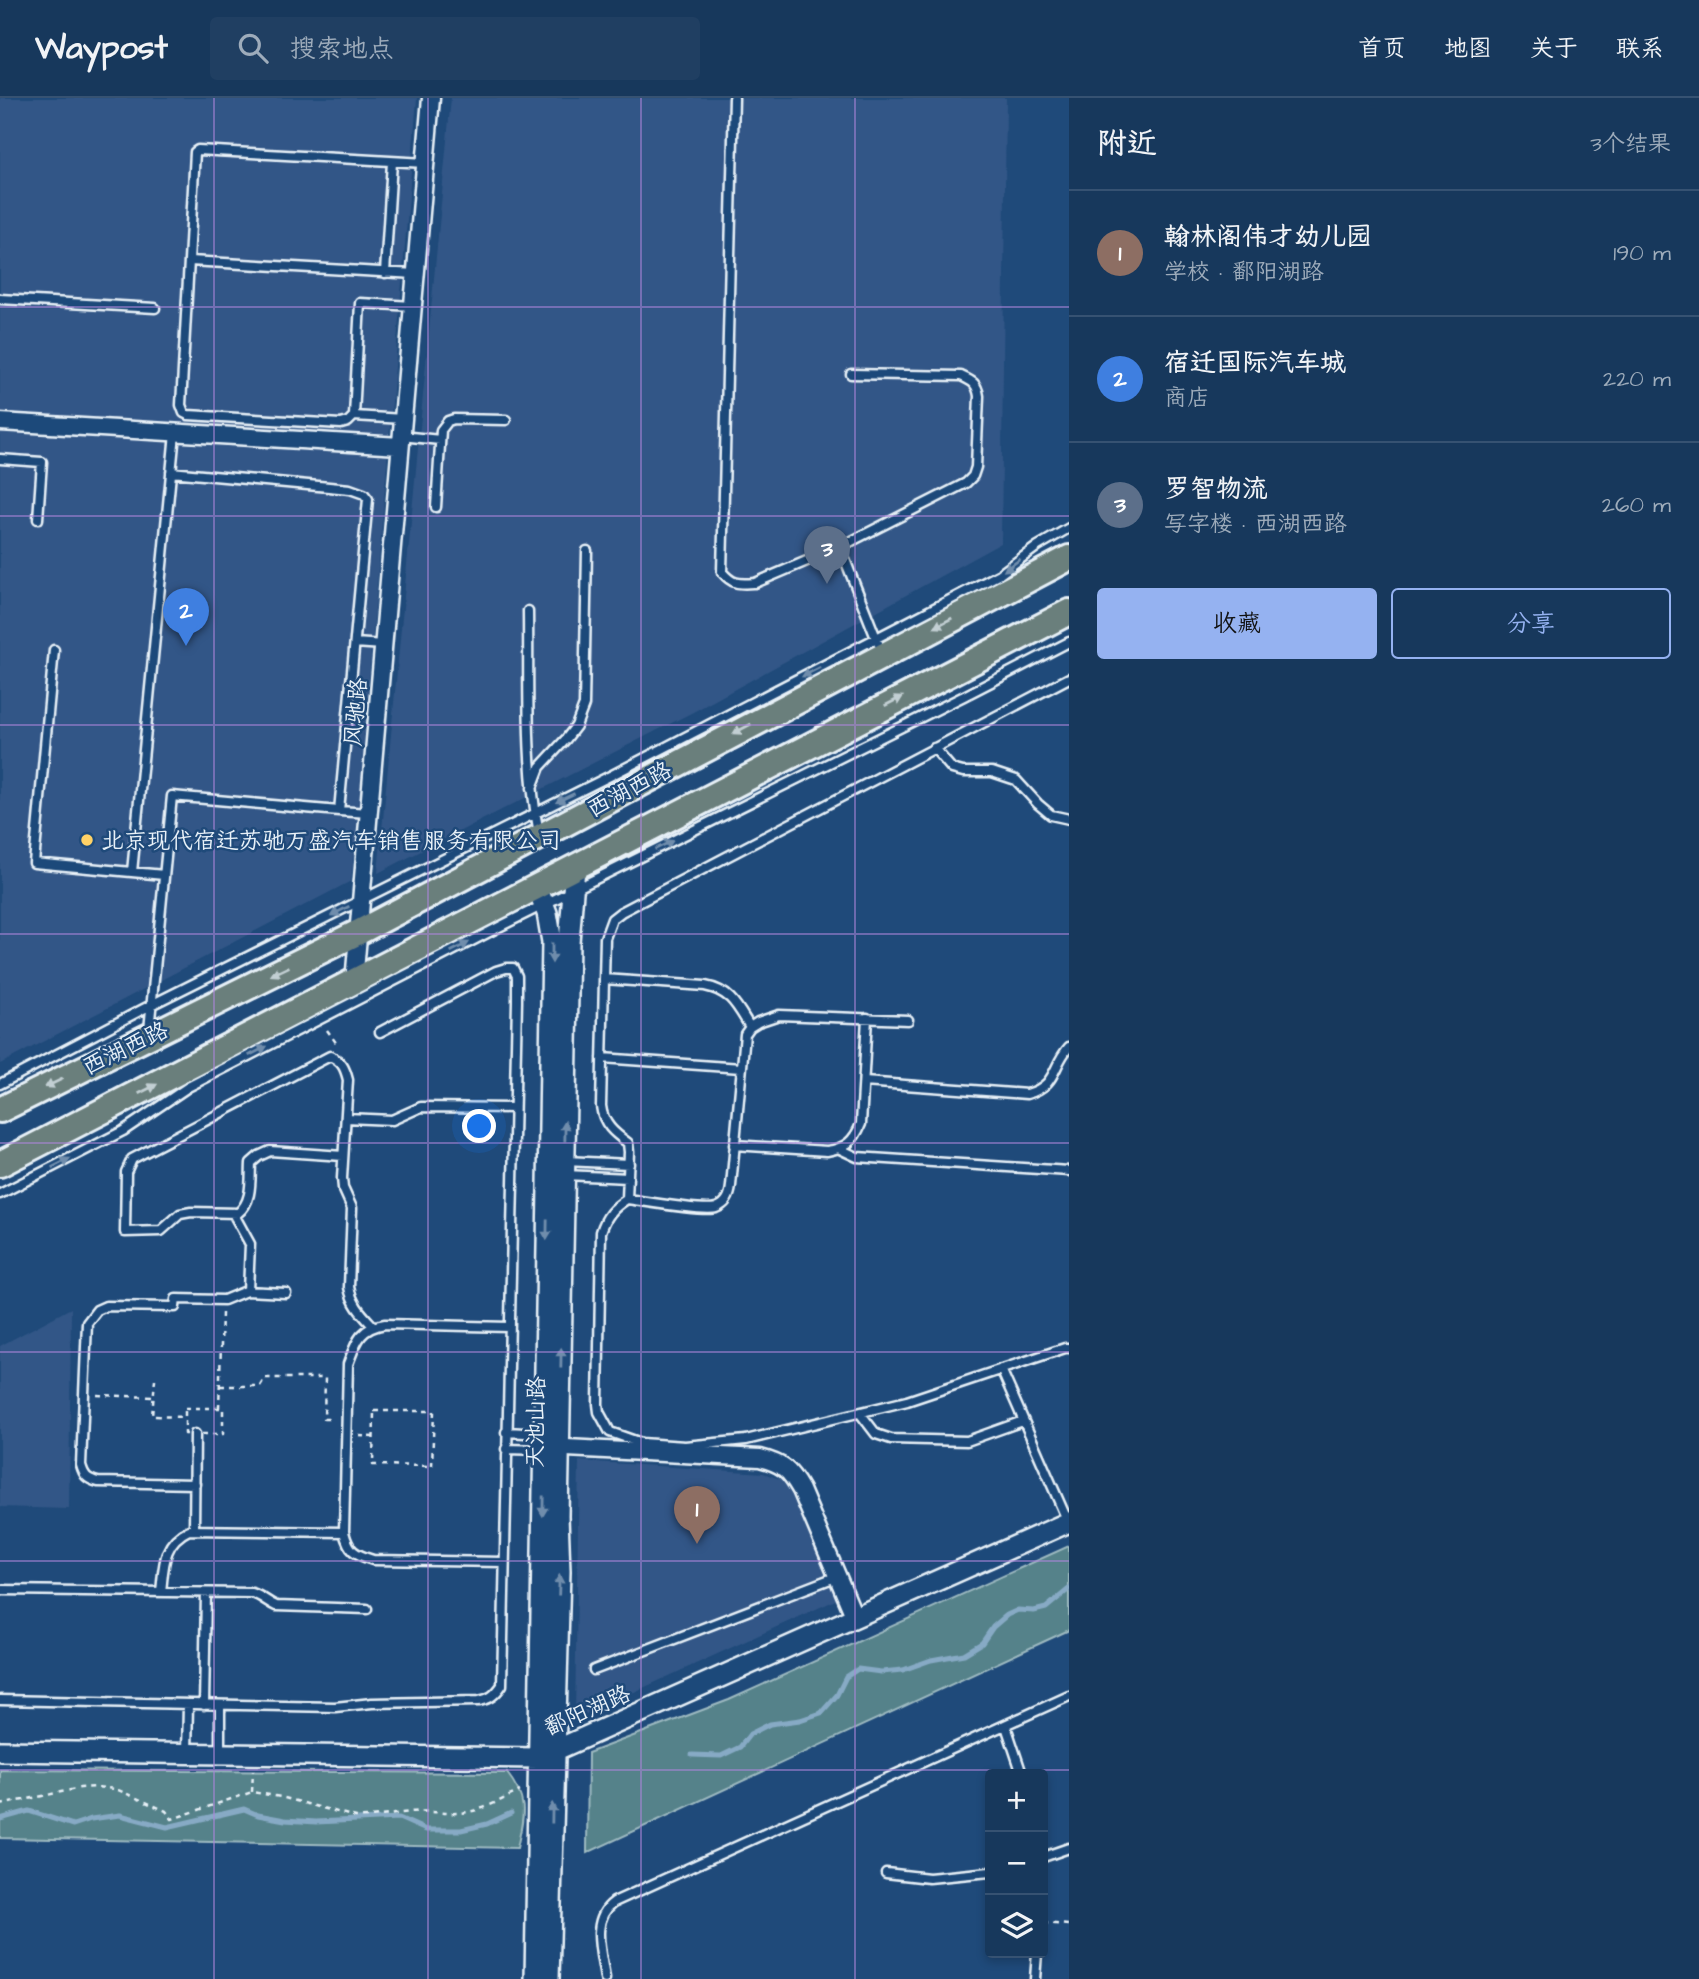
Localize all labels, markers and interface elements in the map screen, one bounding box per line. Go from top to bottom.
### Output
search box [210,17,700,80]
text: Waypost [35,25,168,71]
icon: search [234,29,272,67]
text: 搜索地点 [290,31,394,67]
text: 首页 [1358,32,1406,66]
text: 地图 [1444,32,1492,66]
text: 关于 [1530,32,1578,66]
text: 联系 [1616,32,1664,66]
text: 附近 [1097,123,1157,165]
text: 3个结果 [1590,128,1671,160]
text: 翰林阁伟才幼儿园 [1164,219,1372,255]
text: 1 [1119,237,1121,269]
text: 190 m [1613,237,1671,269]
text: 学校 · 鄱阳湖路 [1164,256,1324,288]
text: 宿迁国际汽车城 [1164,345,1346,381]
text: 2 [1113,363,1127,395]
text: 220 m [1603,363,1671,395]
text: 商店 [1164,382,1210,414]
text: 罗智物流 [1164,471,1268,507]
text: 3 [1114,489,1126,521]
text: 260 m [1602,489,1671,521]
text: 写字楼 · 西湖西路 [1164,508,1347,540]
pin: 3 [804,526,850,584]
one-way arrow [1003,558,1021,572]
pin: 2 [163,588,209,646]
button: 收藏 [1097,588,1377,659]
button: 分享 [1391,588,1671,659]
one-way arrow [933,617,953,629]
one-way arrow [801,666,821,677]
street label: 风驰路 [337,676,375,748]
one-way arrow [884,696,904,708]
one-way arrow [732,724,752,735]
street label: 西湖西路 [581,754,678,826]
one-way arrow [555,792,575,803]
place label: 北京现代宿迁苏驰万盛汽车销售服务有限公司 [101,825,561,857]
marker: 北京现代宿迁苏驰万盛汽车销售服务有限公司 [79,832,95,848]
one-way arrow [654,839,674,850]
one-way arrow [330,905,350,916]
one-way arrow [451,941,471,953]
one-way arrow [546,943,558,965]
one-way arrow [270,966,290,977]
street label: 西湖西路 [77,1014,174,1083]
one-way arrow [248,1046,268,1057]
one-way arrow [44,1078,64,1089]
one-way arrow [138,1083,158,1094]
your location [462,1109,496,1143]
one-way arrow [559,1119,571,1141]
one-way arrow [51,1157,71,1169]
one-way arrow [542,1219,553,1241]
one-way arrow [555,1347,567,1369]
street label: 天池山路 [519,1376,553,1468]
pin: 1 [674,1486,720,1544]
one-way arrow [537,1495,548,1517]
one-way arrow [554,1574,565,1596]
street label: 鄱阳湖路 [539,1678,636,1744]
map controls [985,1769,1048,1958]
button: + [985,1769,1048,1832]
one-way arrow [547,1802,558,1824]
button: − [985,1832,1048,1895]
button: layers [985,1895,1048,1958]

